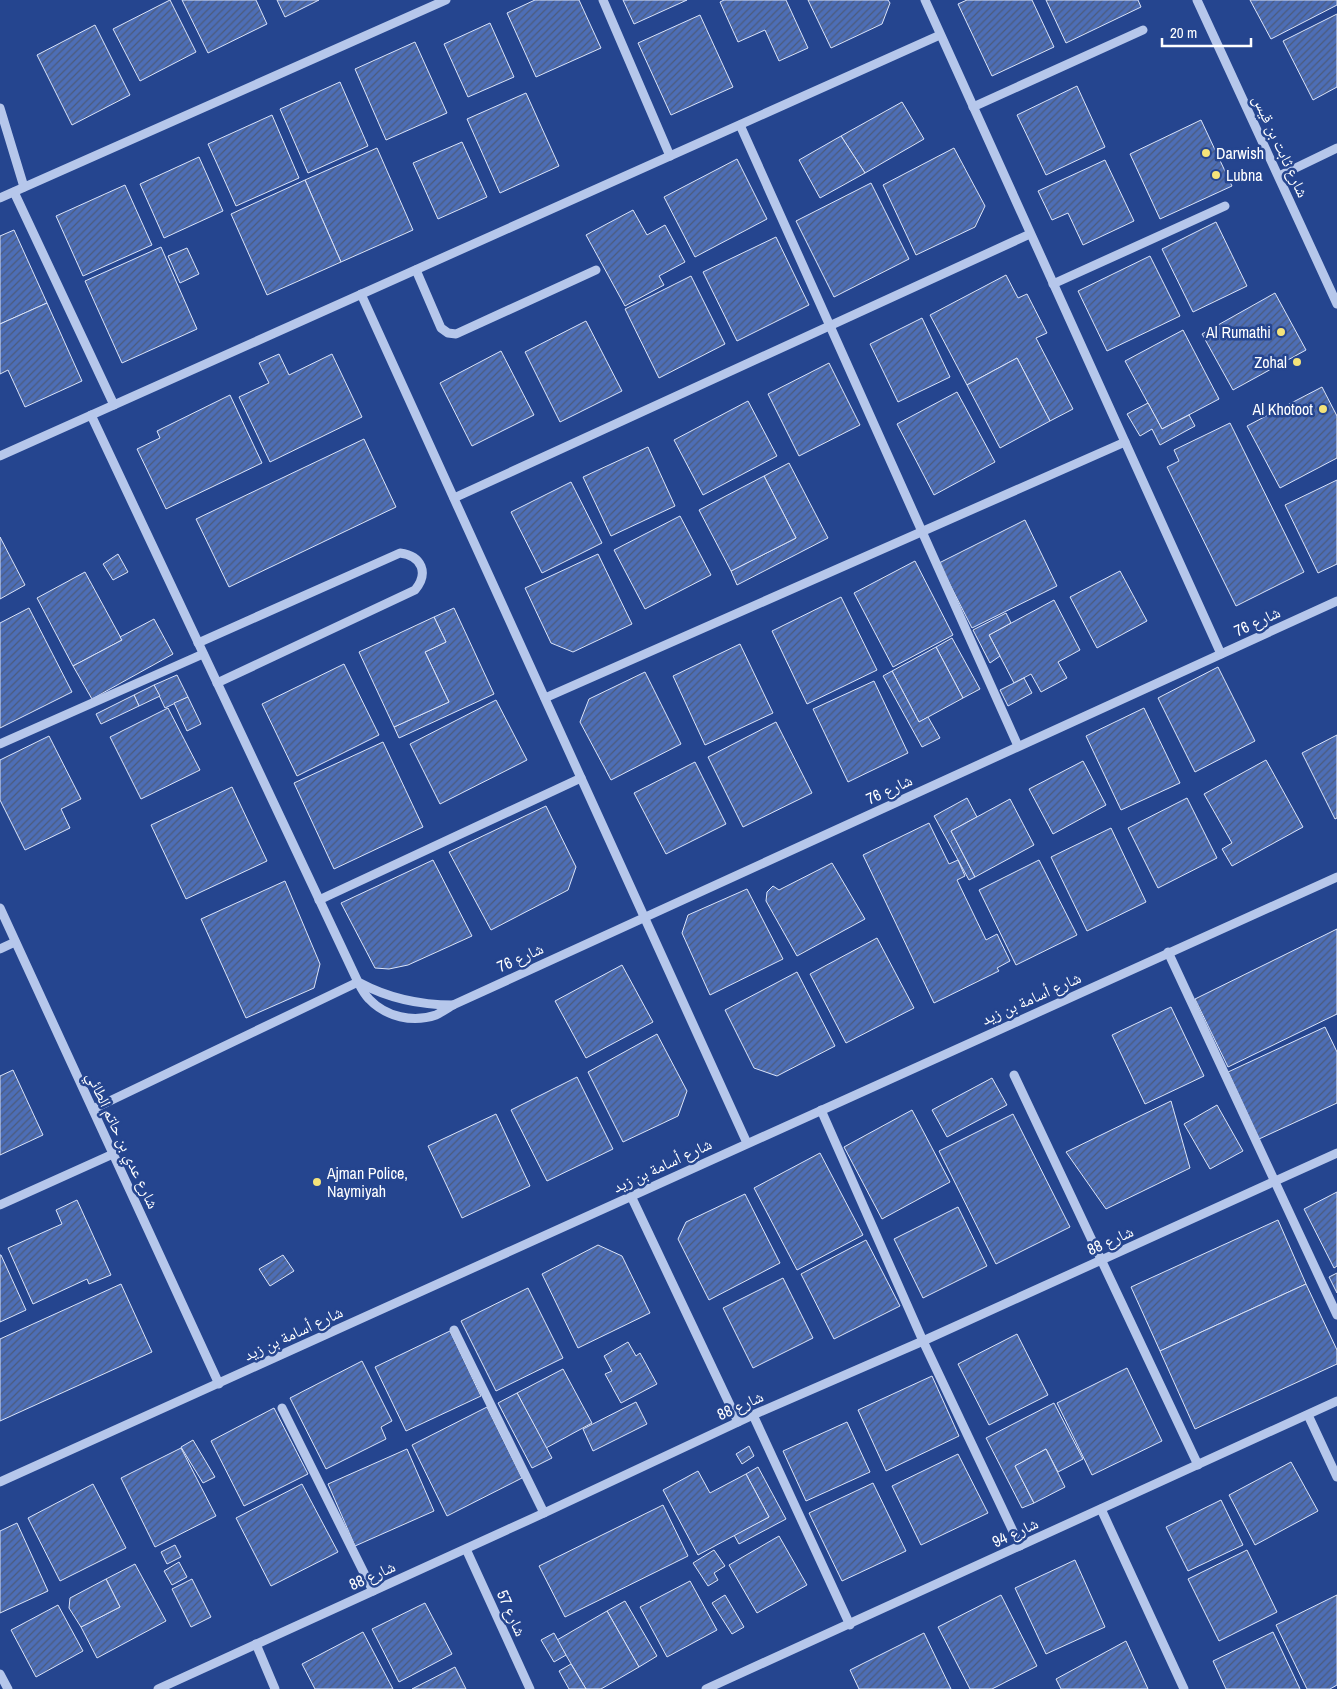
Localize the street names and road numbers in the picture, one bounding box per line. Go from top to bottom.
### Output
street label: شارع ثابت بن قيس [1248,91,1314,201]
street label: شارع 76 [1230,601,1284,641]
street label: شارع 76 [862,769,916,809]
street label: شارع 76 [493,937,547,977]
street label: شارع أسامة بن زيد [978,966,1084,1030]
street label: شارع عدي بن حاتم الطائي [80,1068,164,1213]
street label: شارع أسامة بن زيد [609,1132,715,1198]
street label: شارع 88 [1083,1220,1137,1260]
street label: شارع أسامة بن زيد [240,1300,346,1366]
street label: شارع 88 [713,1385,767,1425]
street label: شارع 94 [988,1512,1042,1552]
street label: شارع 88 [345,1555,399,1595]
street label: شارع 57 [492,1586,532,1640]

